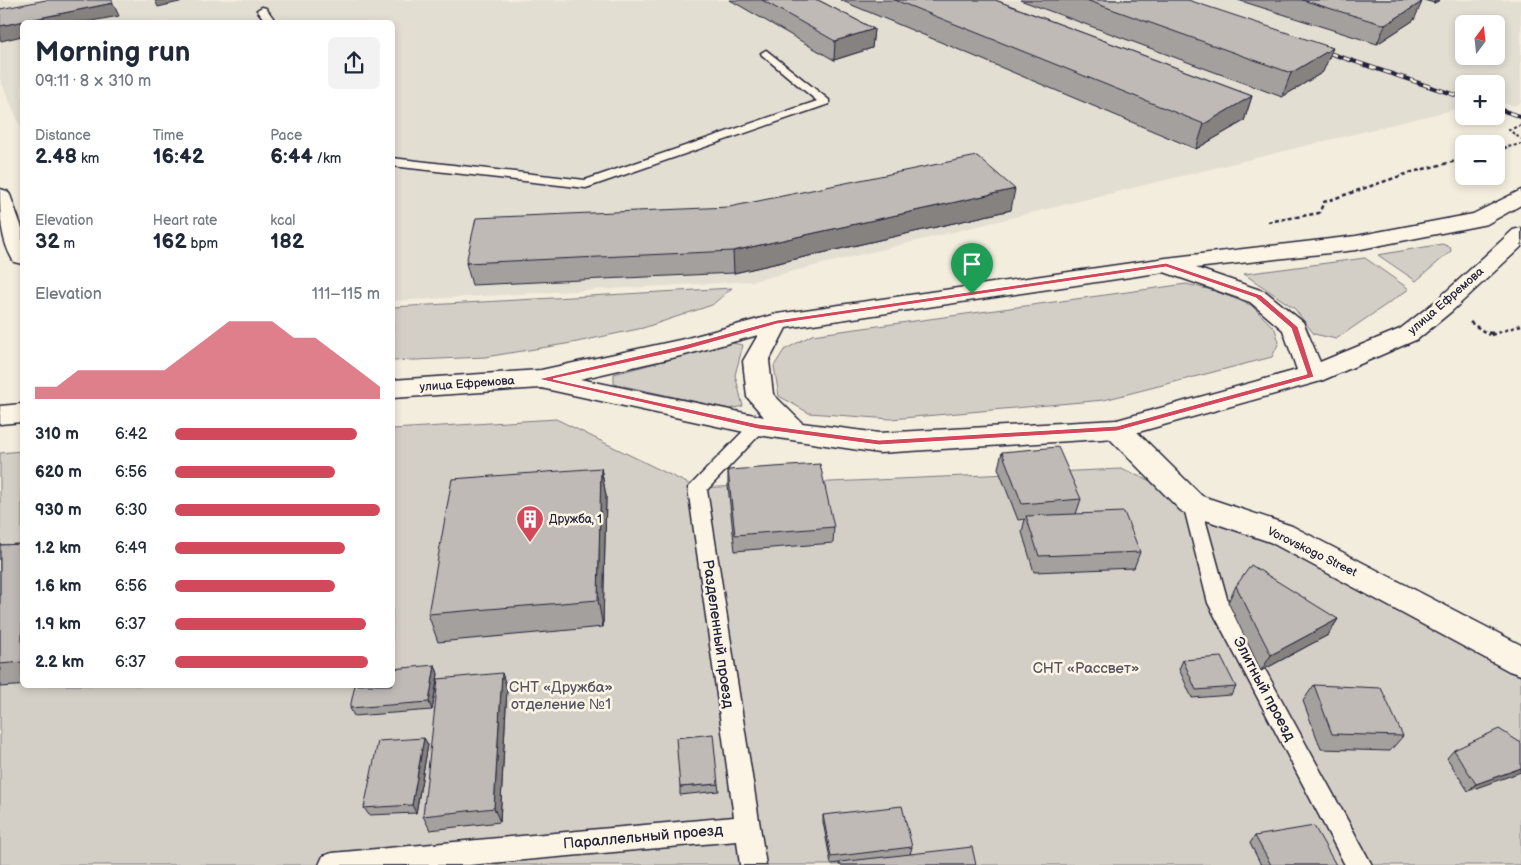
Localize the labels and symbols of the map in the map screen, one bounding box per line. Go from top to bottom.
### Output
north arrow [1455,15,1505,65]
pin [951,243,993,294]
street label: улица Ефремова [1405,264,1487,338]
street label: улица Ефремова [419,373,515,395]
building icon: Дружба, 1 [515,504,545,543]
place label: Дружба, 1 [549,512,602,527]
street label: Vorovskogo Street [1265,524,1360,580]
street label: Разделенный проезд [698,558,738,710]
street label: Элитный проезд [1228,634,1300,744]
park label: СНТ «Рассвет» [1033,659,1139,678]
park label: СНТ «Дружба» отделение №1 [509,678,613,714]
street label: Параллельный проезд [562,821,724,853]

